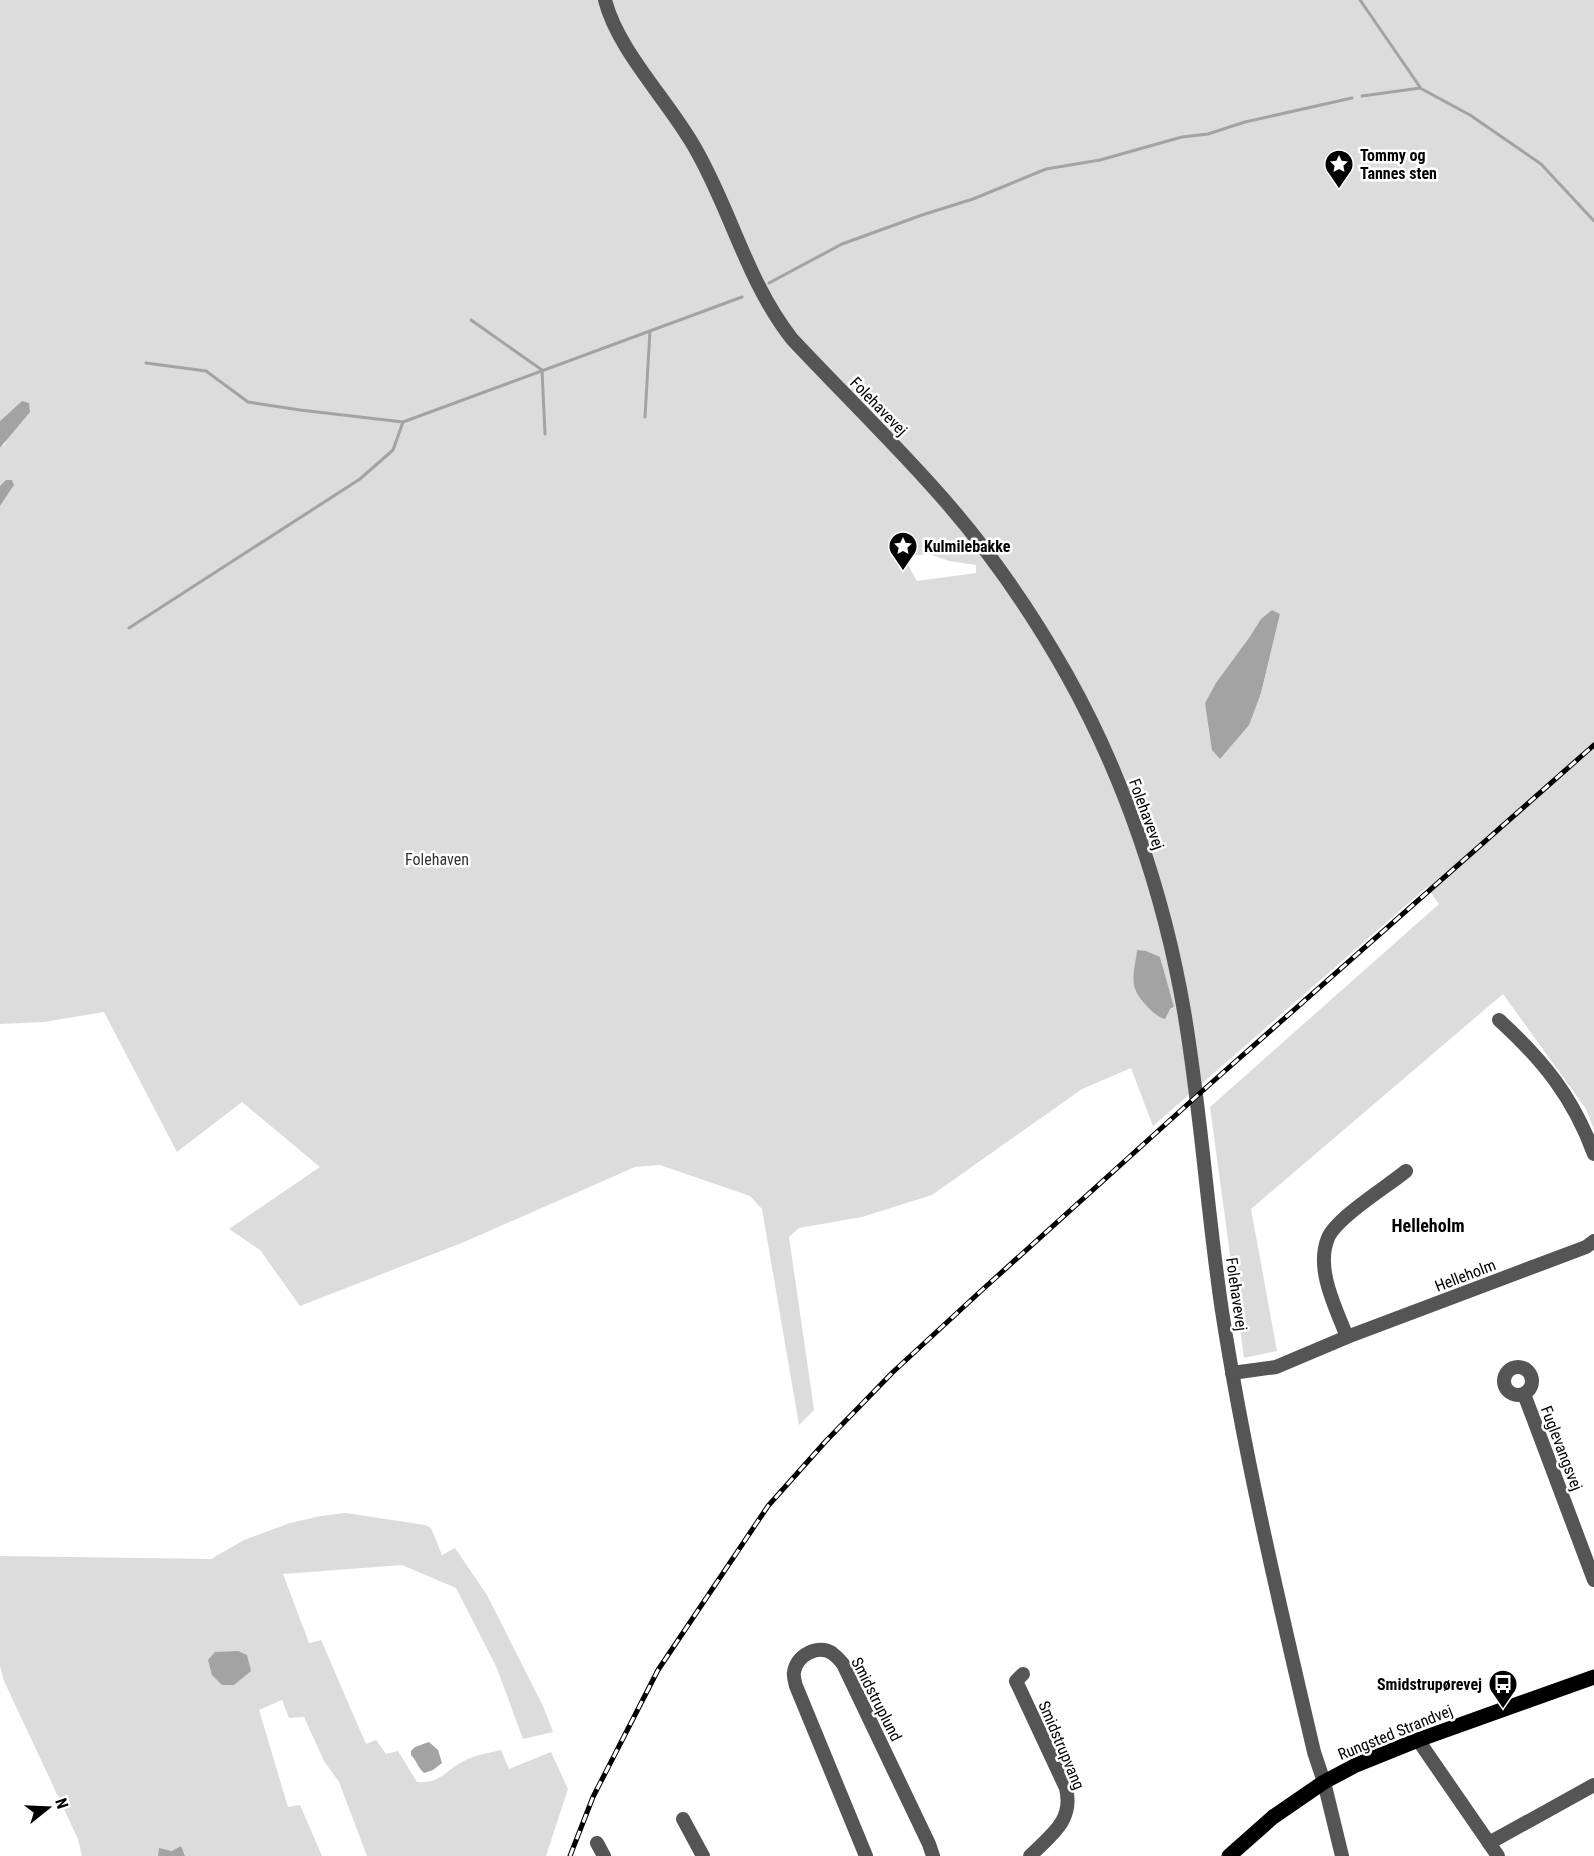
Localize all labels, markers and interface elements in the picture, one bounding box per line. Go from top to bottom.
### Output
place label: Tommy og Tannes sten [1360,146,1437,183]
place icon: Tommy og Tannes sten [1323,148,1355,190]
street label: Folehavevej [846,373,911,440]
place icon: Kulmilebakke [887,530,919,572]
place label: Kulmilebakke [924,537,1011,556]
street label: Folehavevej [1125,776,1168,852]
park label: Folehaven [405,850,469,869]
district label: Helleholm [1391,1215,1465,1236]
street label: Helleholm [1432,1255,1498,1296]
street label: Folehavevej [1222,1256,1251,1332]
street label: Fuglevangsvej [1537,1403,1586,1493]
street label: Smidstruplund [847,1654,906,1744]
bus stop icon: Smidstrupørevej [1487,1668,1519,1710]
place label: Smidstrupørevej [1377,1675,1482,1694]
street label: Smidstrupvang [1034,1698,1089,1792]
street label: Rungsted Strandvej [1335,1701,1455,1764]
north arrow [18,1778,78,1838]
text: N [51,1796,72,1811]

